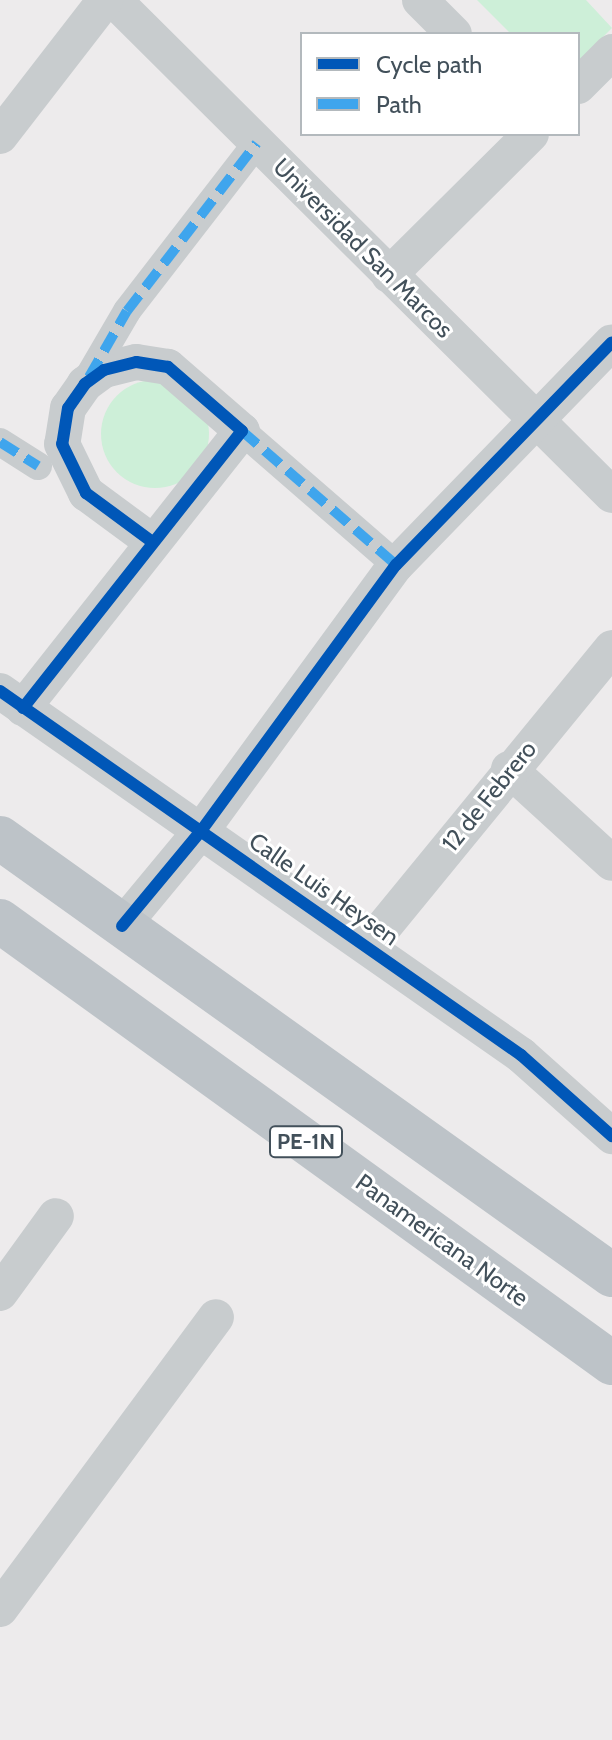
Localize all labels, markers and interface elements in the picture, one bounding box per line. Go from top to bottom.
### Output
legend [300,32,580,136]
text: Cycle path [376,50,482,79]
text: Path [376,90,422,119]
street label: Universidad San Marcos [267,152,459,344]
street label: 12 de Febrero [436,735,542,857]
street label: Calle Luis Heysen [243,827,405,951]
road number: PE-1N [268,1124,344,1160]
street label: Panamericana Norte [350,1168,534,1312]

